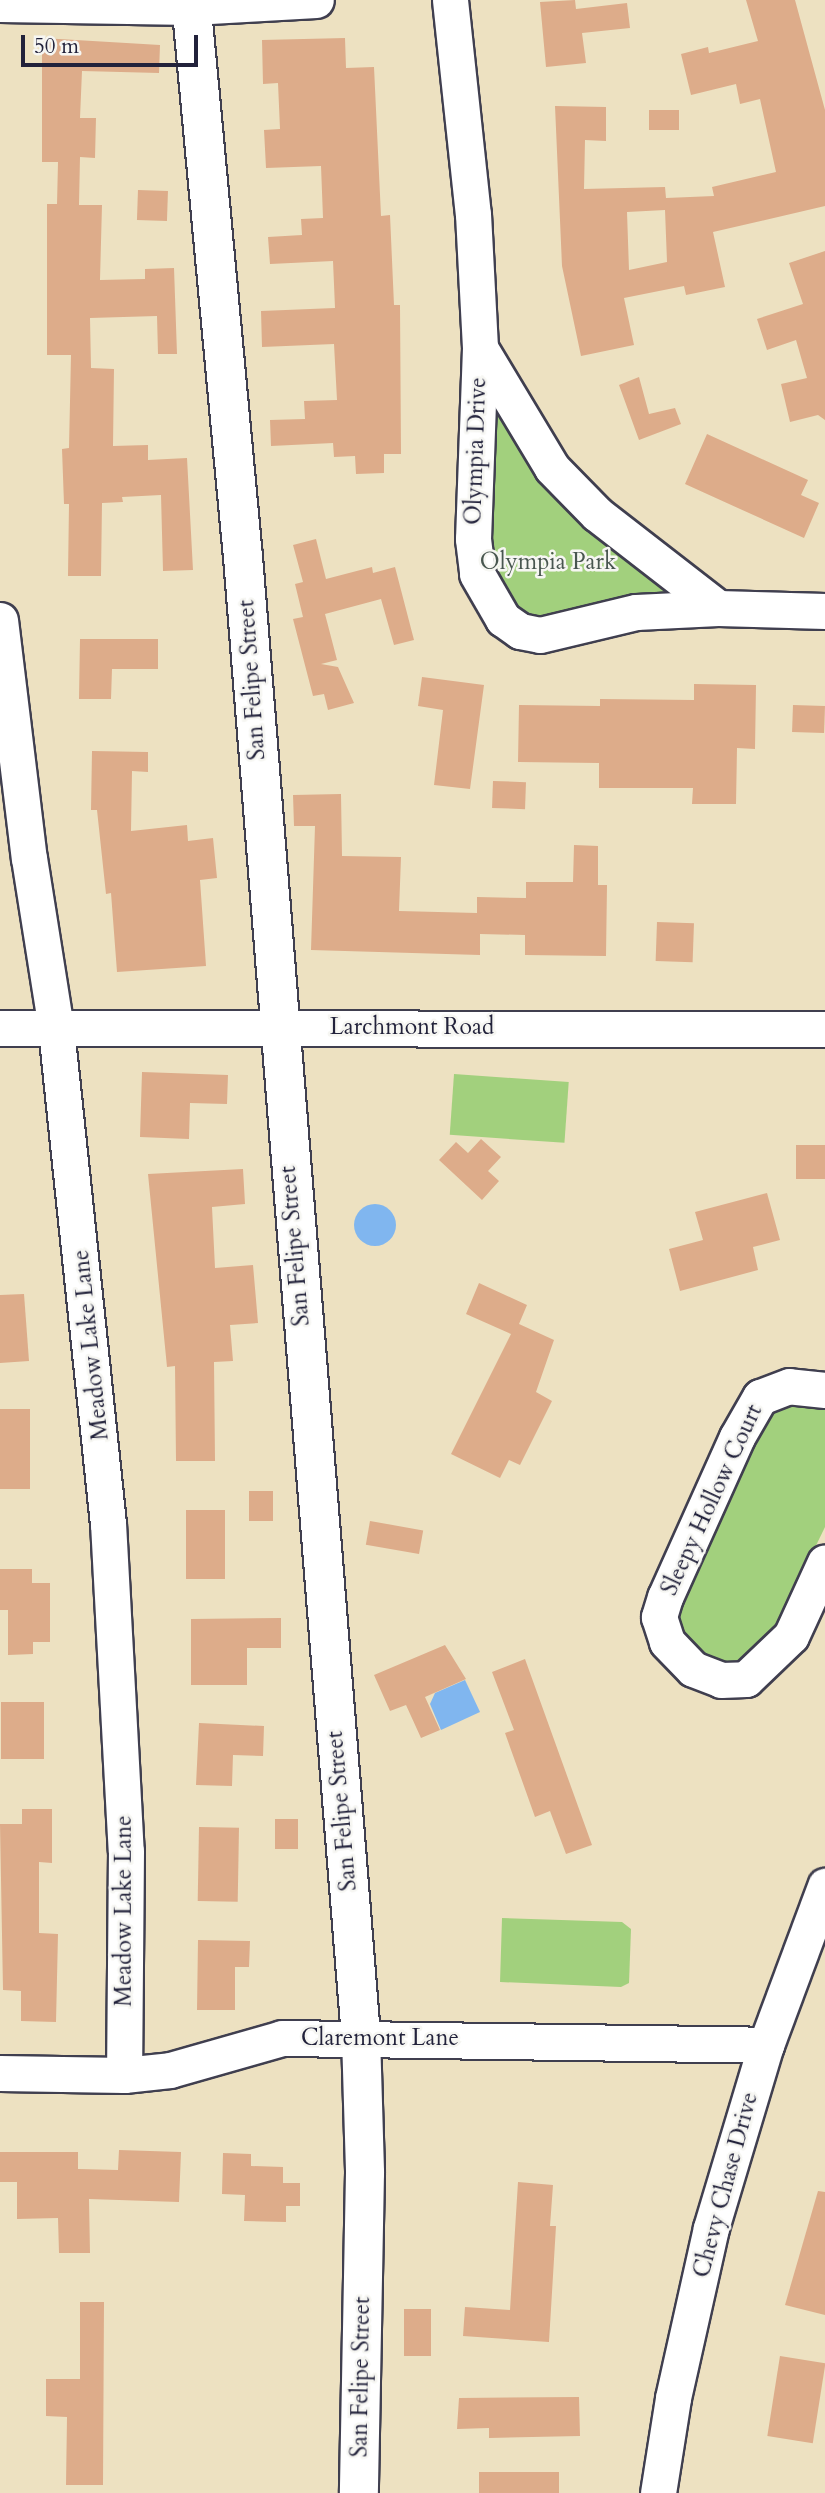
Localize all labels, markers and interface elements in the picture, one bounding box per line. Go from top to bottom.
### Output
scale bar [24,21,201,65]
text: 50 m [34,32,79,61]
street label: Olympia Drive [460,377,492,525]
park label: Olympia Park [480,548,616,576]
street label: San Felipe Street [233,599,271,761]
street label: Larchmont Road [330,1013,494,1041]
street label: San Felipe Street [274,1165,316,1327]
street label: Meadow Lake Lane [67,1248,115,1442]
street label: Sleepy Hollow Court [656,1400,768,1600]
street label: San Felipe Street [321,1730,363,1892]
street label: Meadow Lake Lane [110,1815,138,2007]
street label: Claremont Lane [301,2024,459,2052]
street label: Chevy Chase Drive [688,2089,764,2281]
street label: San Felipe Street [346,2296,376,2458]

